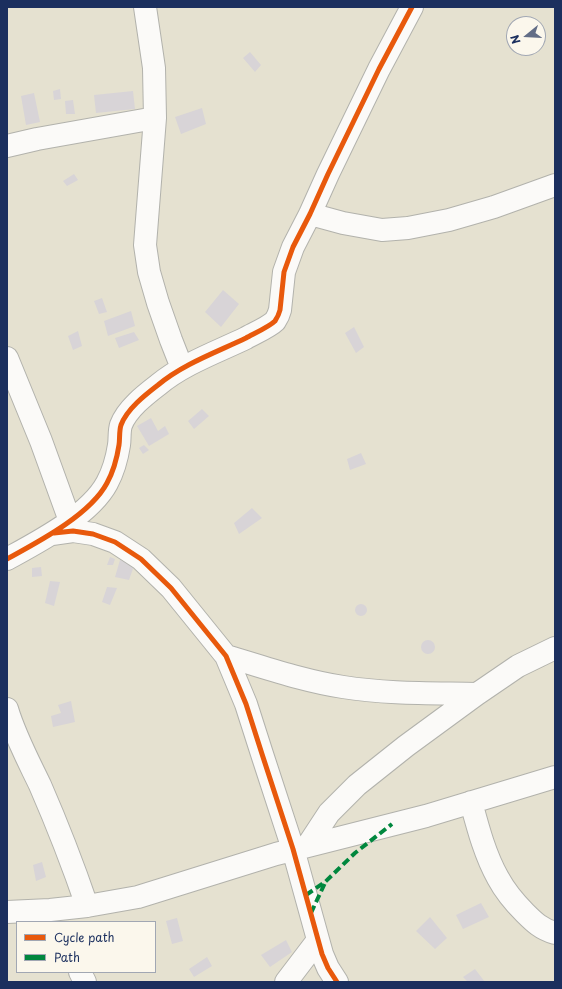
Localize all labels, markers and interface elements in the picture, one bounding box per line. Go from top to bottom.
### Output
north arrow [506,16,546,56]
text: N [506,33,524,46]
legend [16,921,156,973]
text: Cycle path [54,928,115,946]
text: Path [54,948,80,966]

